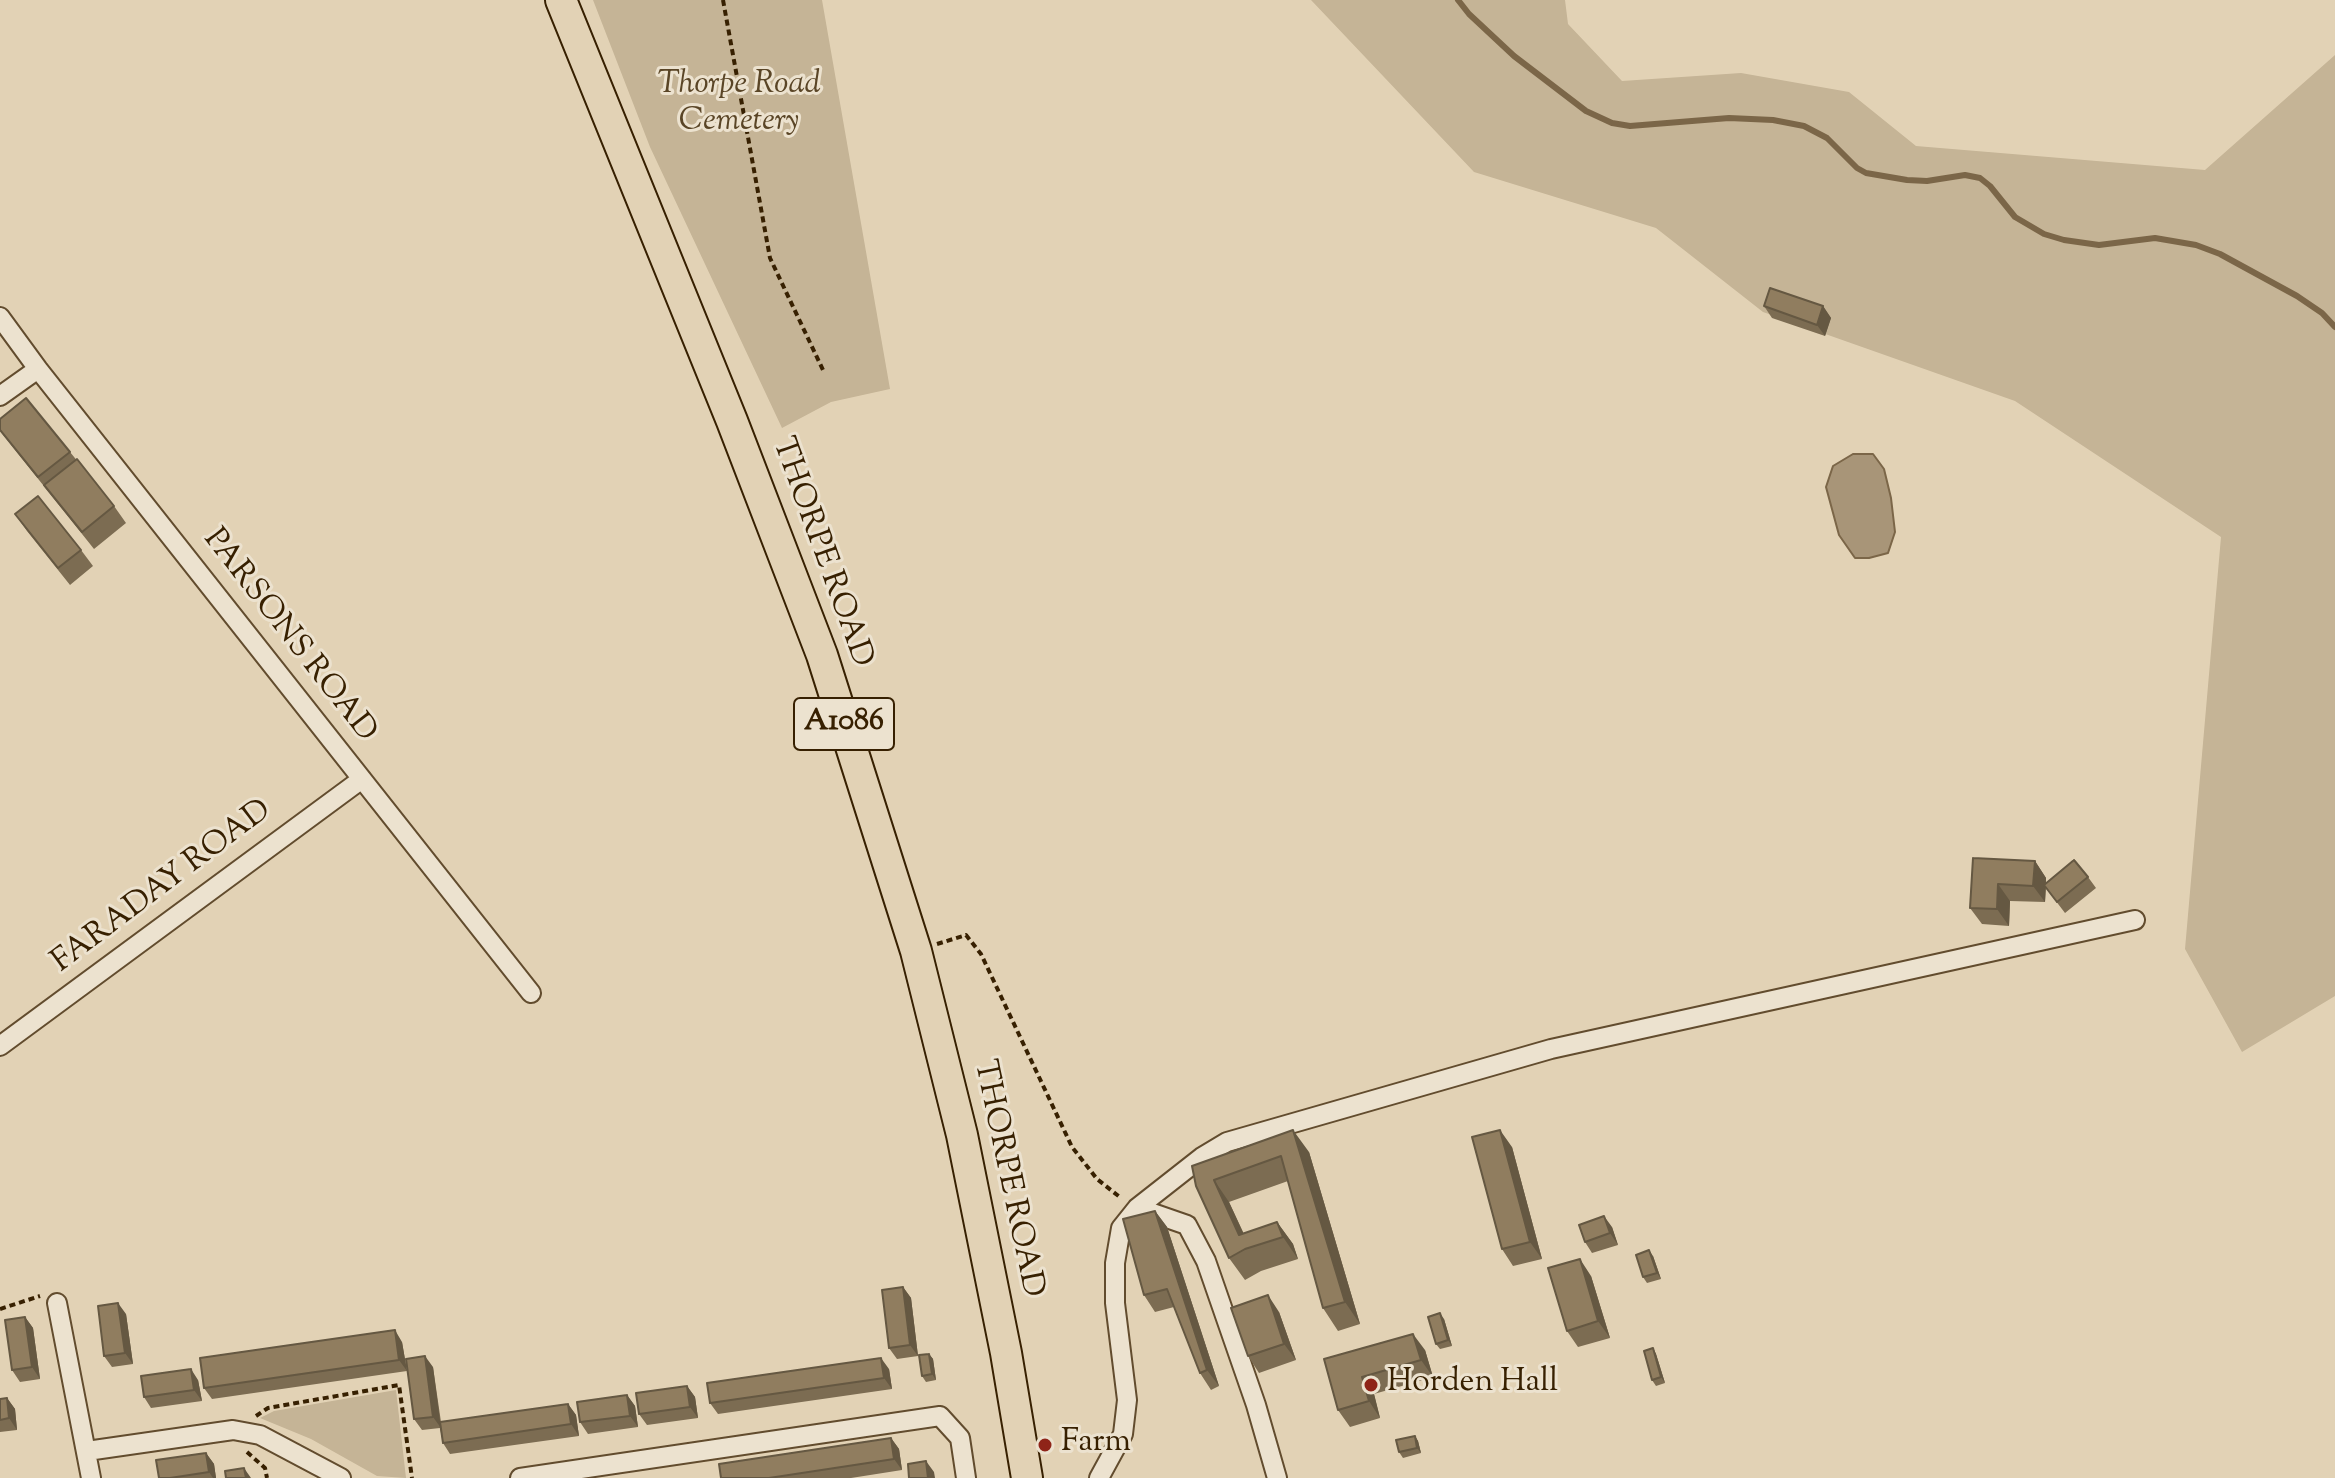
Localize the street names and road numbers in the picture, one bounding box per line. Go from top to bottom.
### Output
street label: THORPE ROAD [761,433,879,673]
street label: PARSONS ROAD [193,523,383,751]
road number: A1086 [794,698,894,750]
street label: FARADAY ROAD [46,793,280,983]
street label: THORPE ROAD [962,1057,1050,1301]

